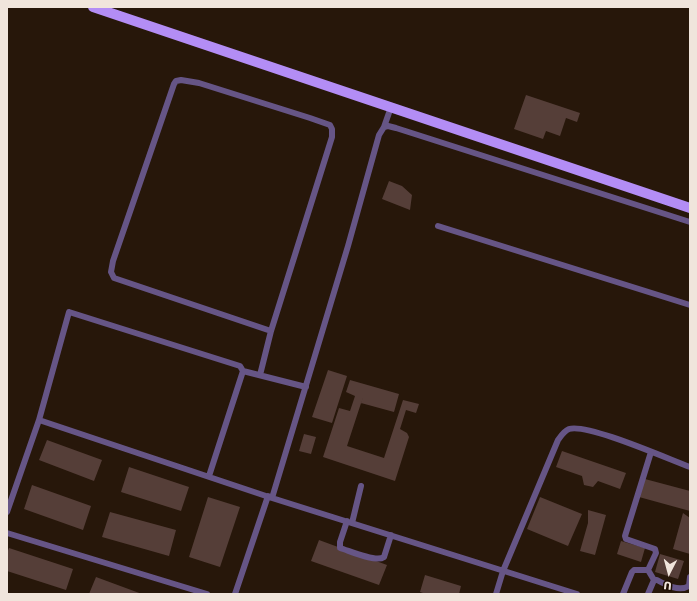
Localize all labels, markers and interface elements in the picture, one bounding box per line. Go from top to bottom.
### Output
north arrow [649,553,689,593]
text: U [663,579,672,592]

